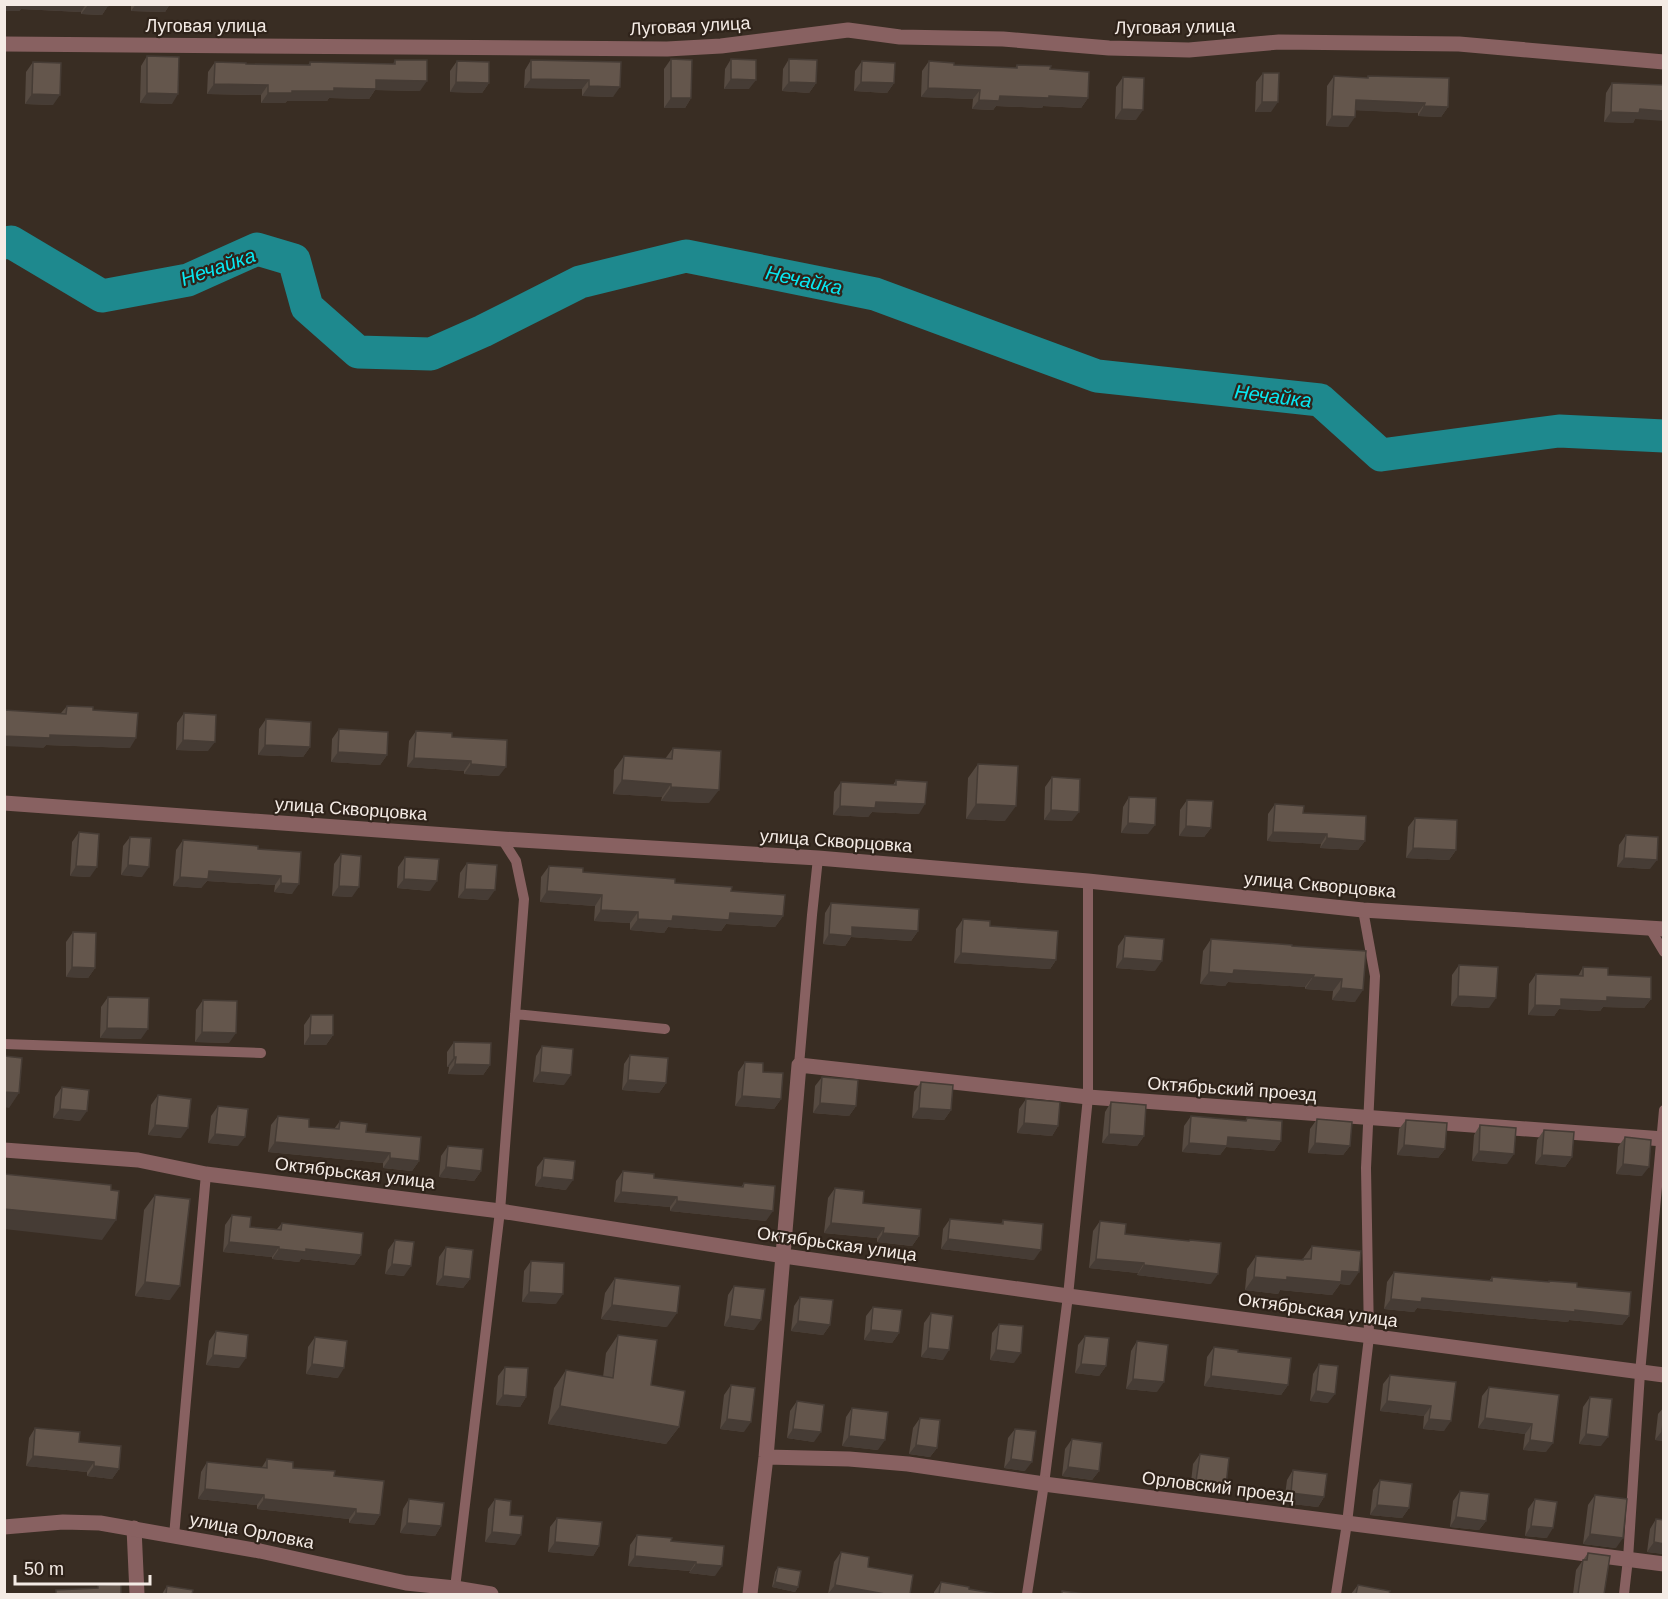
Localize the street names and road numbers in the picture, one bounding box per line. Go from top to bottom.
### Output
street label: Луговая улица [629,13,752,39]
street label: Луговая улица [146,16,267,36]
street label: Луговая улица [1114,16,1237,38]
street label: улица Скворцовка [274,794,429,824]
street label: улица Скворцовка [759,826,914,856]
street label: улица Скворцовка [1243,868,1398,902]
street label: Октябрьский проезд [1147,1073,1318,1105]
street label: Октябрьская улица [274,1153,437,1193]
street label: Октябрьская улица [756,1223,919,1265]
street label: Октябрьская улица [1237,1289,1400,1331]
street label: Орловский проезд [1141,1468,1296,1506]
street label: улица Орловка [188,1509,317,1553]

